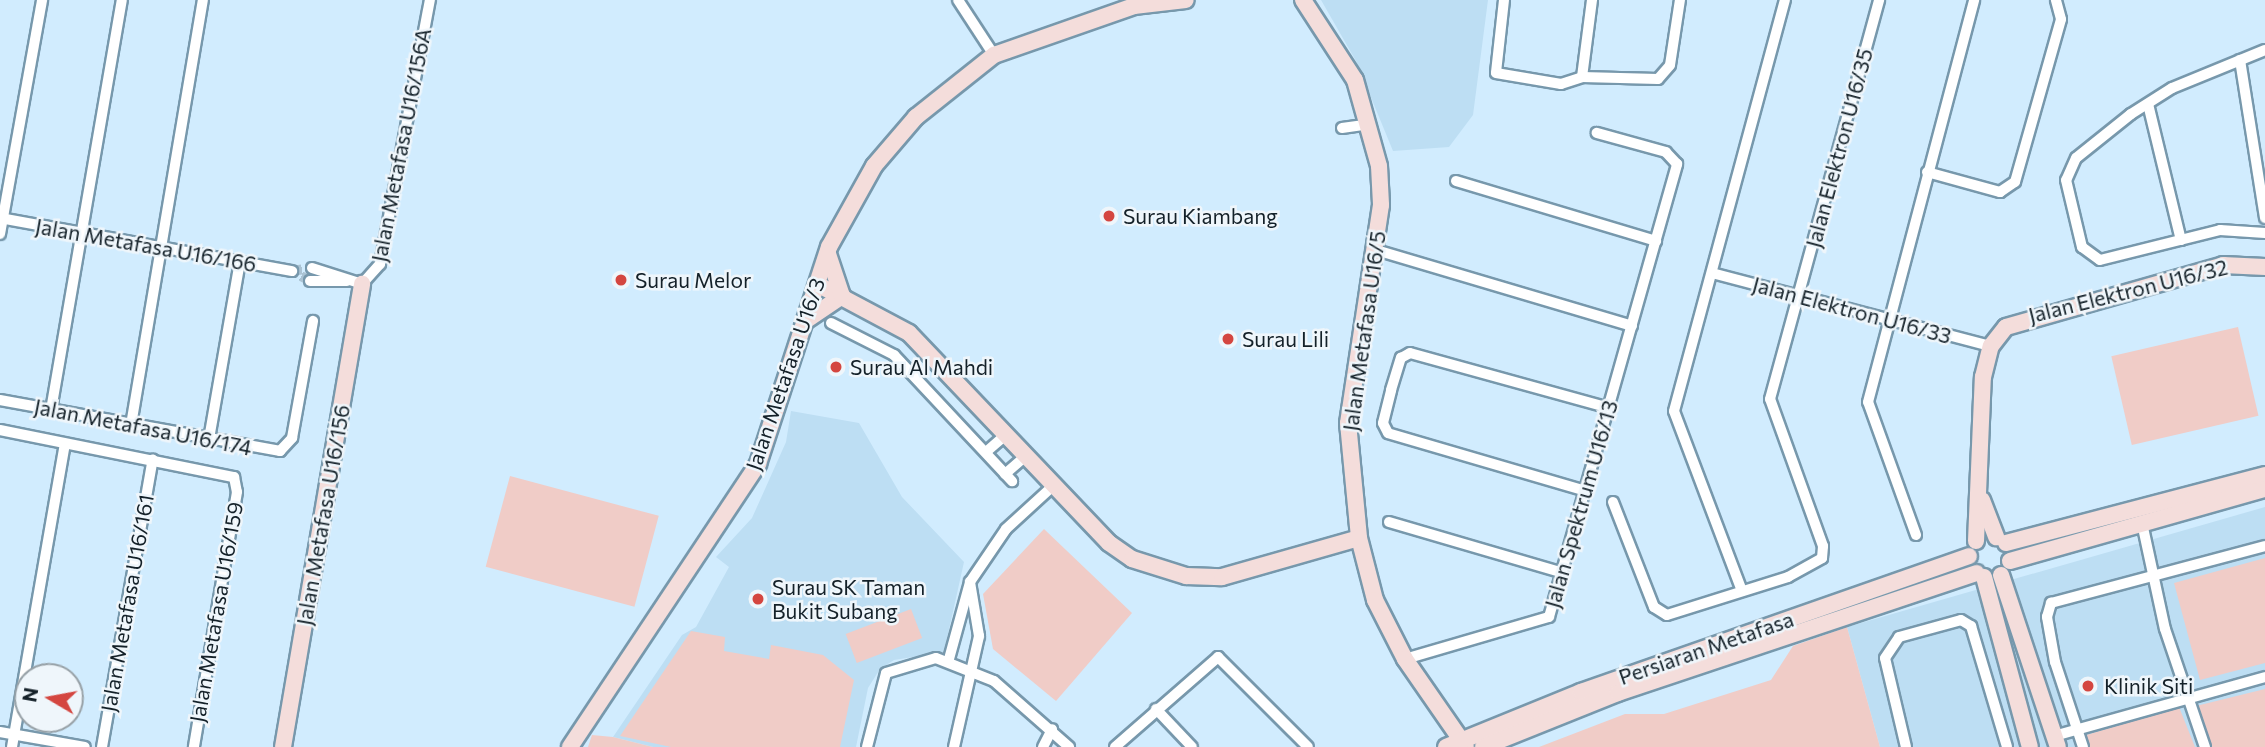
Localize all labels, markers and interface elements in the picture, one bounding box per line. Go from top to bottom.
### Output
street label: Jalan Metafasa U16/156A [366,26,436,264]
street label: Jalan Elektron U16/35 [1800,46,1878,250]
place label: Surau Kiambang [1123,203,1278,229]
marker: Surau Kiambang [1101,208,1117,224]
street label: Jalan Metafasa U16/166 [33,213,259,277]
street label: Jalan Metafasa U16/5 [1337,229,1391,433]
street label: Jalan Elektron U16/32 [2026,254,2230,328]
place label: Surau Melor [635,267,751,293]
street label: Jalan Elektron U16/33 [1750,271,1954,349]
marker: Surau Melor [613,272,629,288]
street label: Jalan Metafasa U16/3 [740,275,830,473]
place label: Surau Lili [1242,326,1329,352]
marker: Surau Lili [1220,331,1236,347]
place label: Surau Al Mahdi [850,354,993,380]
marker: Surau Al Mahdi [828,359,844,375]
street label: Jalan Metafasa U16/174 [32,394,254,460]
street label: Jalan Spektrum U16/13 [1539,397,1623,611]
street label: Jalan Metafasa U16/156 [291,403,355,627]
street label: Jalan Metafasa U16/161 [95,492,159,714]
street label: Jalan Metafasa U16/159 [184,500,248,724]
place label: Surau SK Taman Bukit Subang [772,574,925,624]
marker: Surau SK Taman Bukit Subang [750,591,766,607]
street label: Persiaran Metafasa [1615,606,1797,690]
north arrow [14,663,84,733]
place label: Klinik Siti [2104,673,2193,699]
marker: Klinik Siti [2078,676,2098,696]
text: N [17,686,42,704]

